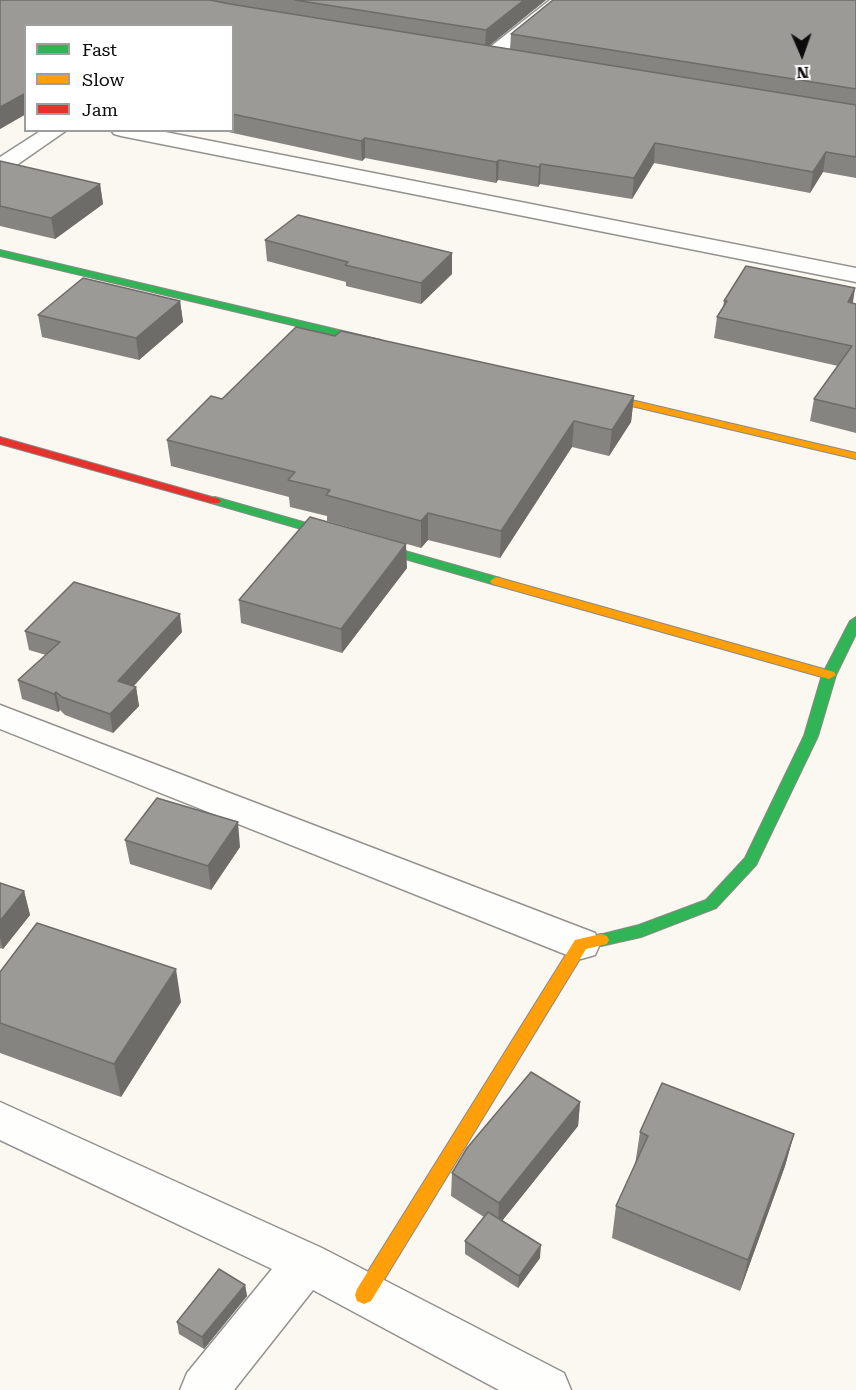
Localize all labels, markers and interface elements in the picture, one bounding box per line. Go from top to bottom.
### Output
legend [24,24,234,132]
north arrow [772,24,832,84]
text: Fast [82,39,117,60]
text: N [796,63,809,82]
text: Slow [82,69,124,90]
text: Jam [82,99,118,120]

